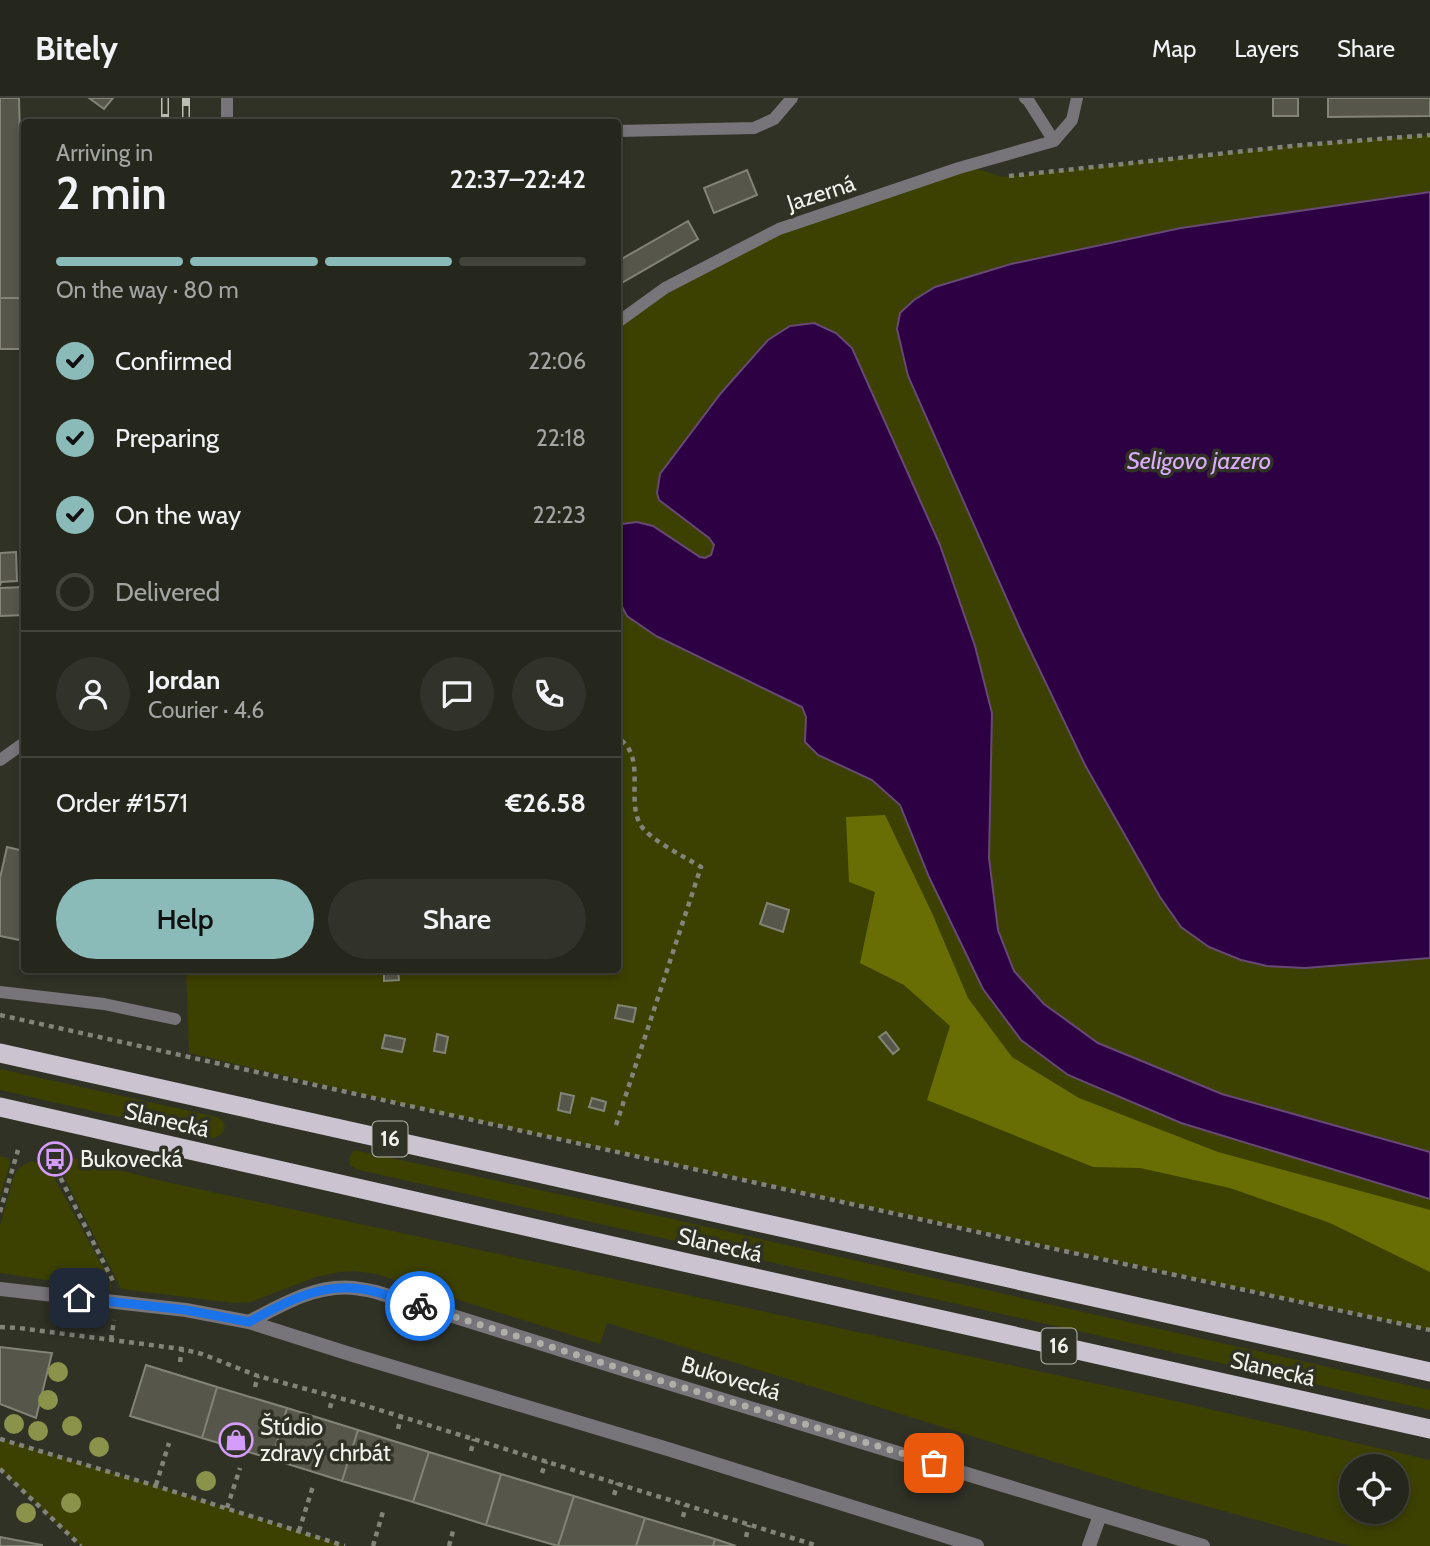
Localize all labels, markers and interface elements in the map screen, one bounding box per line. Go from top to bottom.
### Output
text: Bitely [35,28,118,68]
text: Map [1152,34,1196,63]
text: Layers [1234,34,1299,63]
text: Share [1337,34,1395,63]
text: Arriving in [56,139,153,167]
text: 22:37–22:42 [450,163,586,195]
text: 2 min [56,165,167,221]
street label: Jazerná [782,169,859,217]
text: On the way · 80 m [56,276,239,304]
icon: check [56,342,94,380]
text: Confirmed [115,345,232,377]
text: 22:06 [528,347,586,375]
icon: check [56,419,94,457]
text: Preparing [115,422,219,454]
text: 22:18 [536,424,586,452]
water label: Seligovo jazero [1127,446,1271,475]
icon: check [56,496,94,534]
text: On the way [115,499,241,531]
text: 22:23 [533,501,586,529]
text: Delivered [115,576,220,608]
button: person [56,657,130,731]
button: chat [420,657,494,731]
button: phone [512,657,586,731]
text: Jordan [148,664,220,696]
text: Courier · 4.6 [148,696,264,724]
text: Order #1571 [56,787,188,819]
text: €26.58 [506,787,586,819]
button: Help [56,879,314,959]
button: Share [328,879,586,959]
street label: Slanecká [122,1097,212,1143]
road number: 16 [372,1122,408,1156]
bus stop icon: Bukovecká [36,1140,74,1178]
place label: Bukovecká [80,1145,182,1173]
street label: Slanecká [675,1222,765,1268]
pin [49,1268,109,1328]
courier [385,1271,455,1341]
icon: home [60,1279,98,1317]
icon: bike [401,1287,439,1325]
road number: 16 [1042,1328,1076,1364]
street label: Slanecká [1228,1346,1318,1392]
street label: Bukovecká [678,1350,784,1406]
place label: Štúdio zdravý chrbát [260,1412,391,1467]
shop icon: Štúdio zdravý chrbát [217,1421,255,1459]
pin [904,1433,964,1493]
icon: bag [915,1444,953,1482]
map controls [1339,1454,1409,1524]
button: locate [1339,1454,1409,1524]

